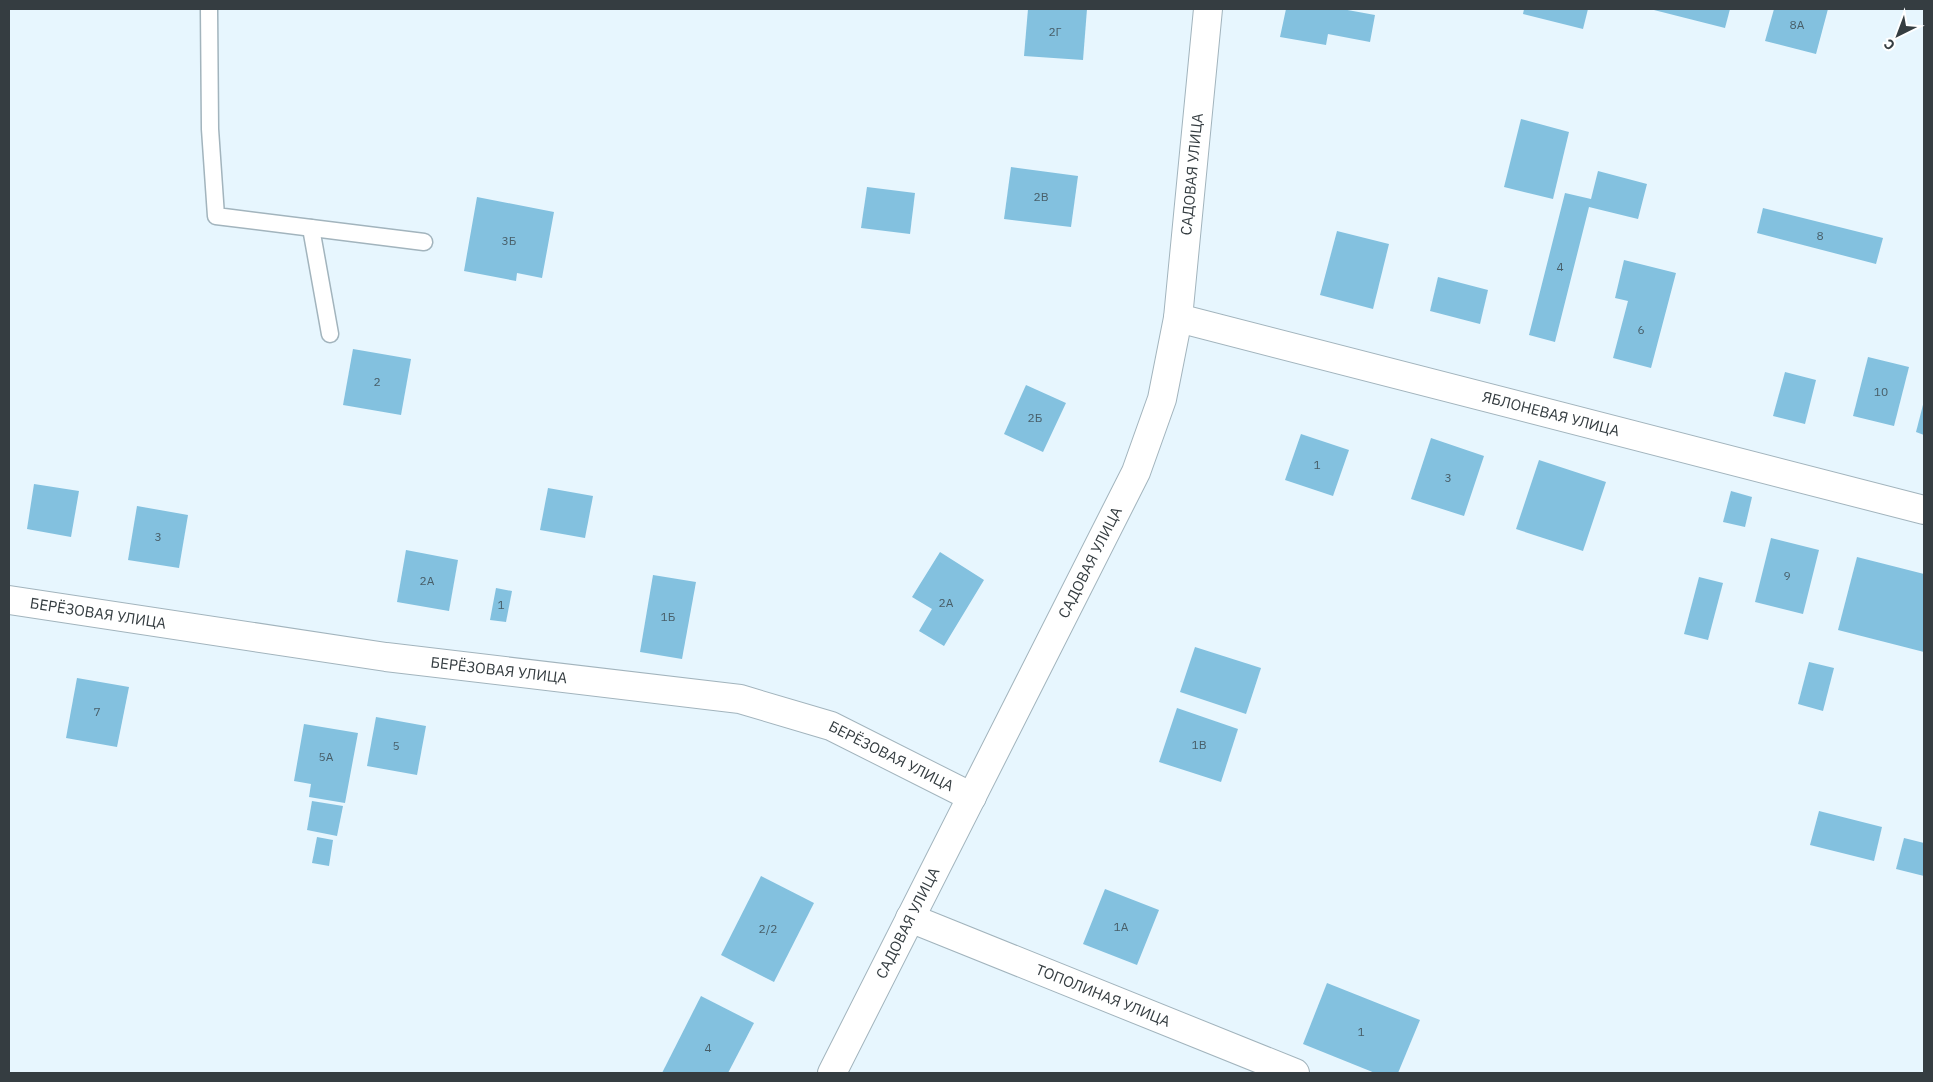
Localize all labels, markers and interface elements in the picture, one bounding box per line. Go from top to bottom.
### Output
north arrow [1873,10,1923,60]
house number: 8А [1790,17,1805,32]
house number: 2Г [1048,24,1062,39]
text: С [1880,35,1899,54]
street label: САДОВАЯ УЛИЦА [1176,112,1207,236]
house number: 2В [1033,189,1049,204]
house number: 8 [1816,228,1824,243]
house number: 3Б [502,233,516,248]
house number: 4 [1556,259,1564,274]
house number: 6 [1637,322,1645,337]
house number: 2 [373,374,381,389]
house number: 10 [1874,384,1888,399]
street label: ЯБЛОНЕВАЯ УЛИЦА [1480,387,1622,440]
house number: 2Б [1028,410,1042,425]
house number: 1 [1313,457,1321,472]
house number: 3 [1444,470,1452,485]
street label: САДОВАЯ УЛИЦА [1054,503,1126,621]
house number: 3 [154,529,162,544]
house number: 9 [1783,568,1791,583]
house number: 2А [420,573,435,588]
street label: БЕРЁЗОВАЯ УЛИЦА [29,593,168,633]
house number: 2А [939,595,954,610]
house number: 1 [497,597,505,612]
house number: 1Б [661,609,675,624]
street label: БЕРЁЗОВАЯ УЛИЦА [430,652,569,687]
house number: 7 [93,704,101,719]
street label: БЕРЁЗОВАЯ УЛИЦА [826,716,957,795]
house number: 1В [1191,737,1207,752]
house number: 5 [392,738,400,753]
house number: 5А [319,749,334,764]
street label: САДОВАЯ УЛИЦА [871,864,944,982]
house number: 1А [1114,919,1129,934]
house number: 2/2 [759,921,778,936]
street label: ТОПОЛИНАЯ УЛИЦА [1033,960,1174,1031]
house number: 1 [1357,1024,1365,1039]
house number: 4 [704,1040,712,1055]

